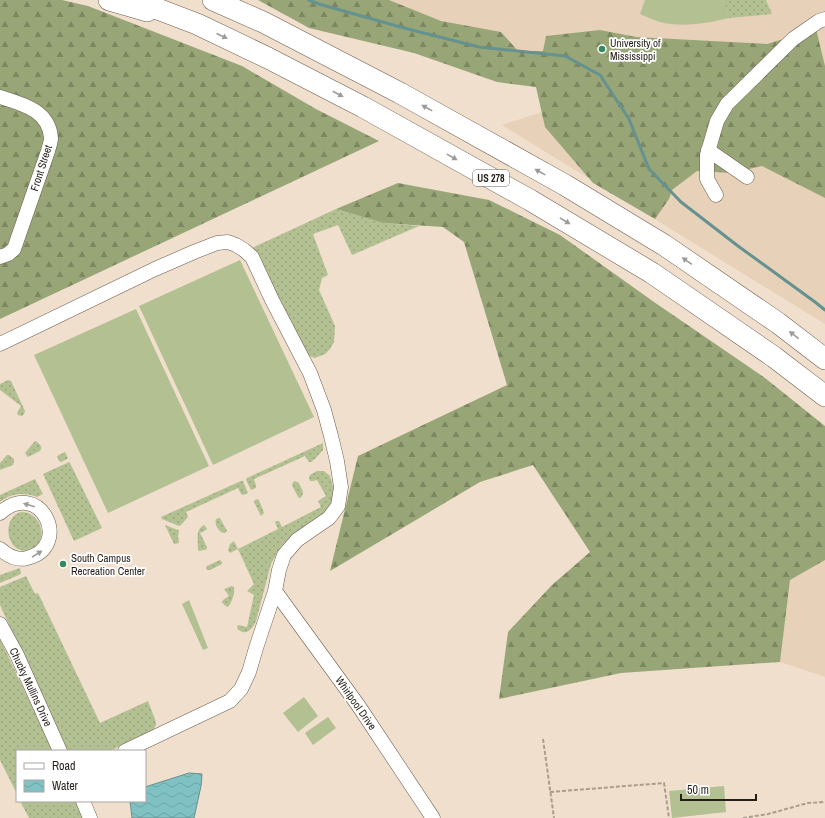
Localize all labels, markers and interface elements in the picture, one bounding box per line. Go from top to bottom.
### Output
one-way arrow [216,33,228,39]
place label: University of Mississippi [610,36,661,63]
marker: University of Mississippi [597,44,607,54]
one-way arrow [332,91,344,97]
one-way arrow [421,105,433,111]
street label: Front Street [27,143,55,193]
one-way arrow [446,153,458,160]
one-way arrow [534,168,546,175]
road number: US 278 [473,170,509,186]
one-way arrow [560,217,570,225]
one-way arrow [682,257,693,265]
one-way arrow [788,331,799,339]
one-way arrow [23,502,35,508]
one-way arrow [31,550,42,557]
place label: South Campus Recreation Center [71,551,145,578]
marker: South Campus Recreation Center [58,559,68,569]
street label: Chucky Mullins Drive [7,645,55,729]
street label: Whirlpool Drive [332,674,380,732]
legend [16,750,146,802]
text: Road [52,758,76,774]
scale bar [681,776,756,802]
text: Water [52,778,79,794]
text: 50 m [687,782,709,798]

